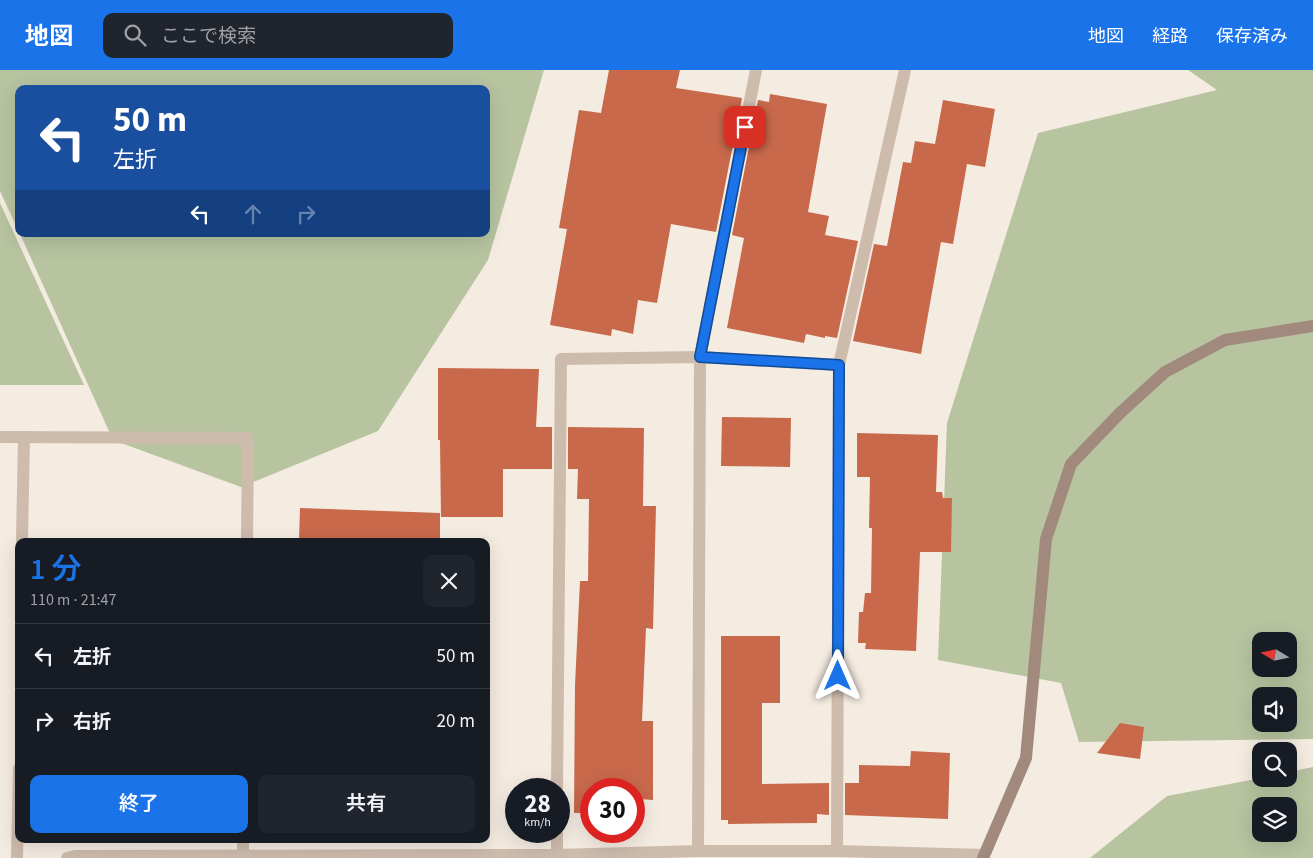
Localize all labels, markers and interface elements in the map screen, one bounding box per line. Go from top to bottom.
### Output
search box [103,13,453,58]
text: 地図 [25,19,73,54]
icon: search [121,21,149,49]
text: ここで検索 [161,23,256,50]
text: 地図 [1088,24,1124,49]
text: 経路 [1152,24,1188,49]
text: 保存済み [1216,24,1288,49]
text: 50 m [113,95,187,145]
icon: left [30,105,95,170]
pin [724,106,766,148]
icon: arrive [731,113,759,141]
text: 左折 [113,144,157,176]
icon: left [186,200,214,228]
icon: ahead [239,200,267,228]
icon: right [292,200,320,228]
text: 1 分 [30,548,81,591]
button: close [423,555,475,607]
text: 110 m · 21:47 [30,589,117,611]
north arrow [1252,632,1298,678]
map controls [1252,632,1297,842]
icon: left [30,642,58,670]
text: 50 m [437,643,475,670]
text: 左折 [73,644,111,671]
position arrow [811,649,863,701]
button: sound [1252,687,1297,732]
icon: right [30,707,58,735]
text: 20 m [437,708,475,735]
text: 右折 [73,709,111,736]
button: search [1252,742,1297,787]
button: 終了 [30,775,248,833]
button: 共有 [258,775,475,833]
speed limit sign: 30 [580,778,645,843]
text: 28 [524,786,551,822]
button: layers [1252,797,1297,842]
text: km/h [524,814,551,831]

